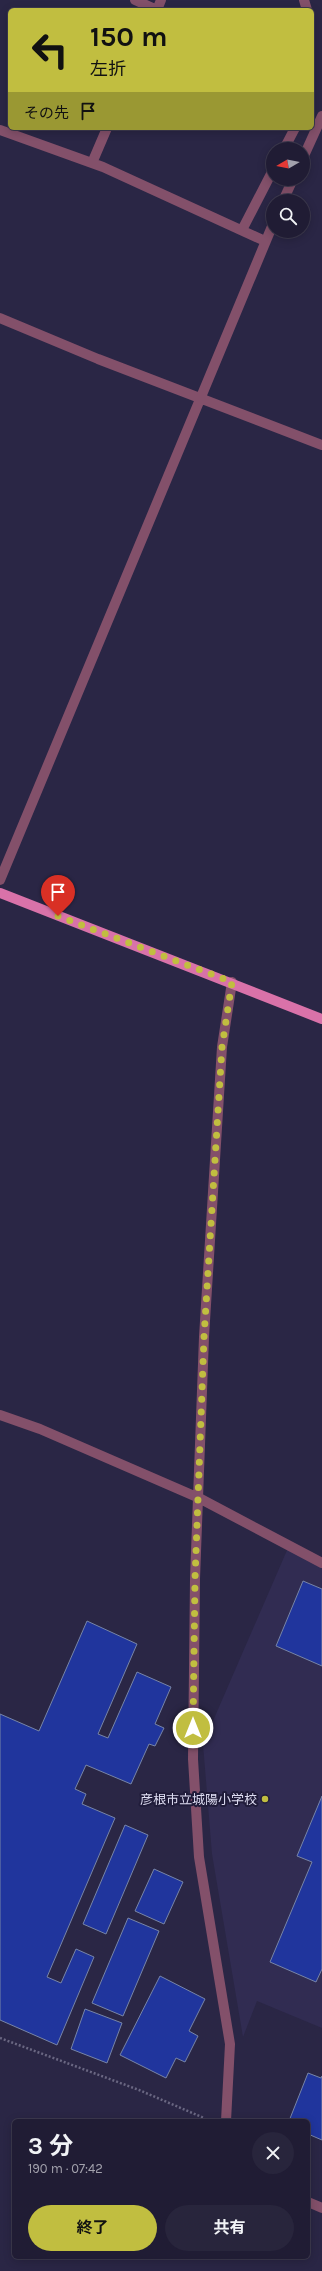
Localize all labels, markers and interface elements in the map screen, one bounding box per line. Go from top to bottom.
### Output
text: 150 m [90,20,168,53]
icon: left [24,24,76,76]
text: 左折 [90,58,126,80]
icon: arrive [77,100,99,122]
text: その先 [24,104,69,122]
north arrow [266,142,310,186]
map controls [266,142,310,238]
button: search [266,194,310,238]
pin [41,875,75,916]
icon: arrive [47,881,69,903]
position arrow [172,1707,214,1749]
place label: 彦根市立城陽小学校 [140,1792,257,1807]
marker: 彦根市立城陽小学校 [260,1794,270,1804]
text: 3 分 [28,2132,73,2160]
button: close [252,2132,294,2174]
text: 190 m · 07:42 [28,2161,103,2176]
button: 終了 [28,2205,157,2251]
button: 共有 [165,2205,294,2251]

